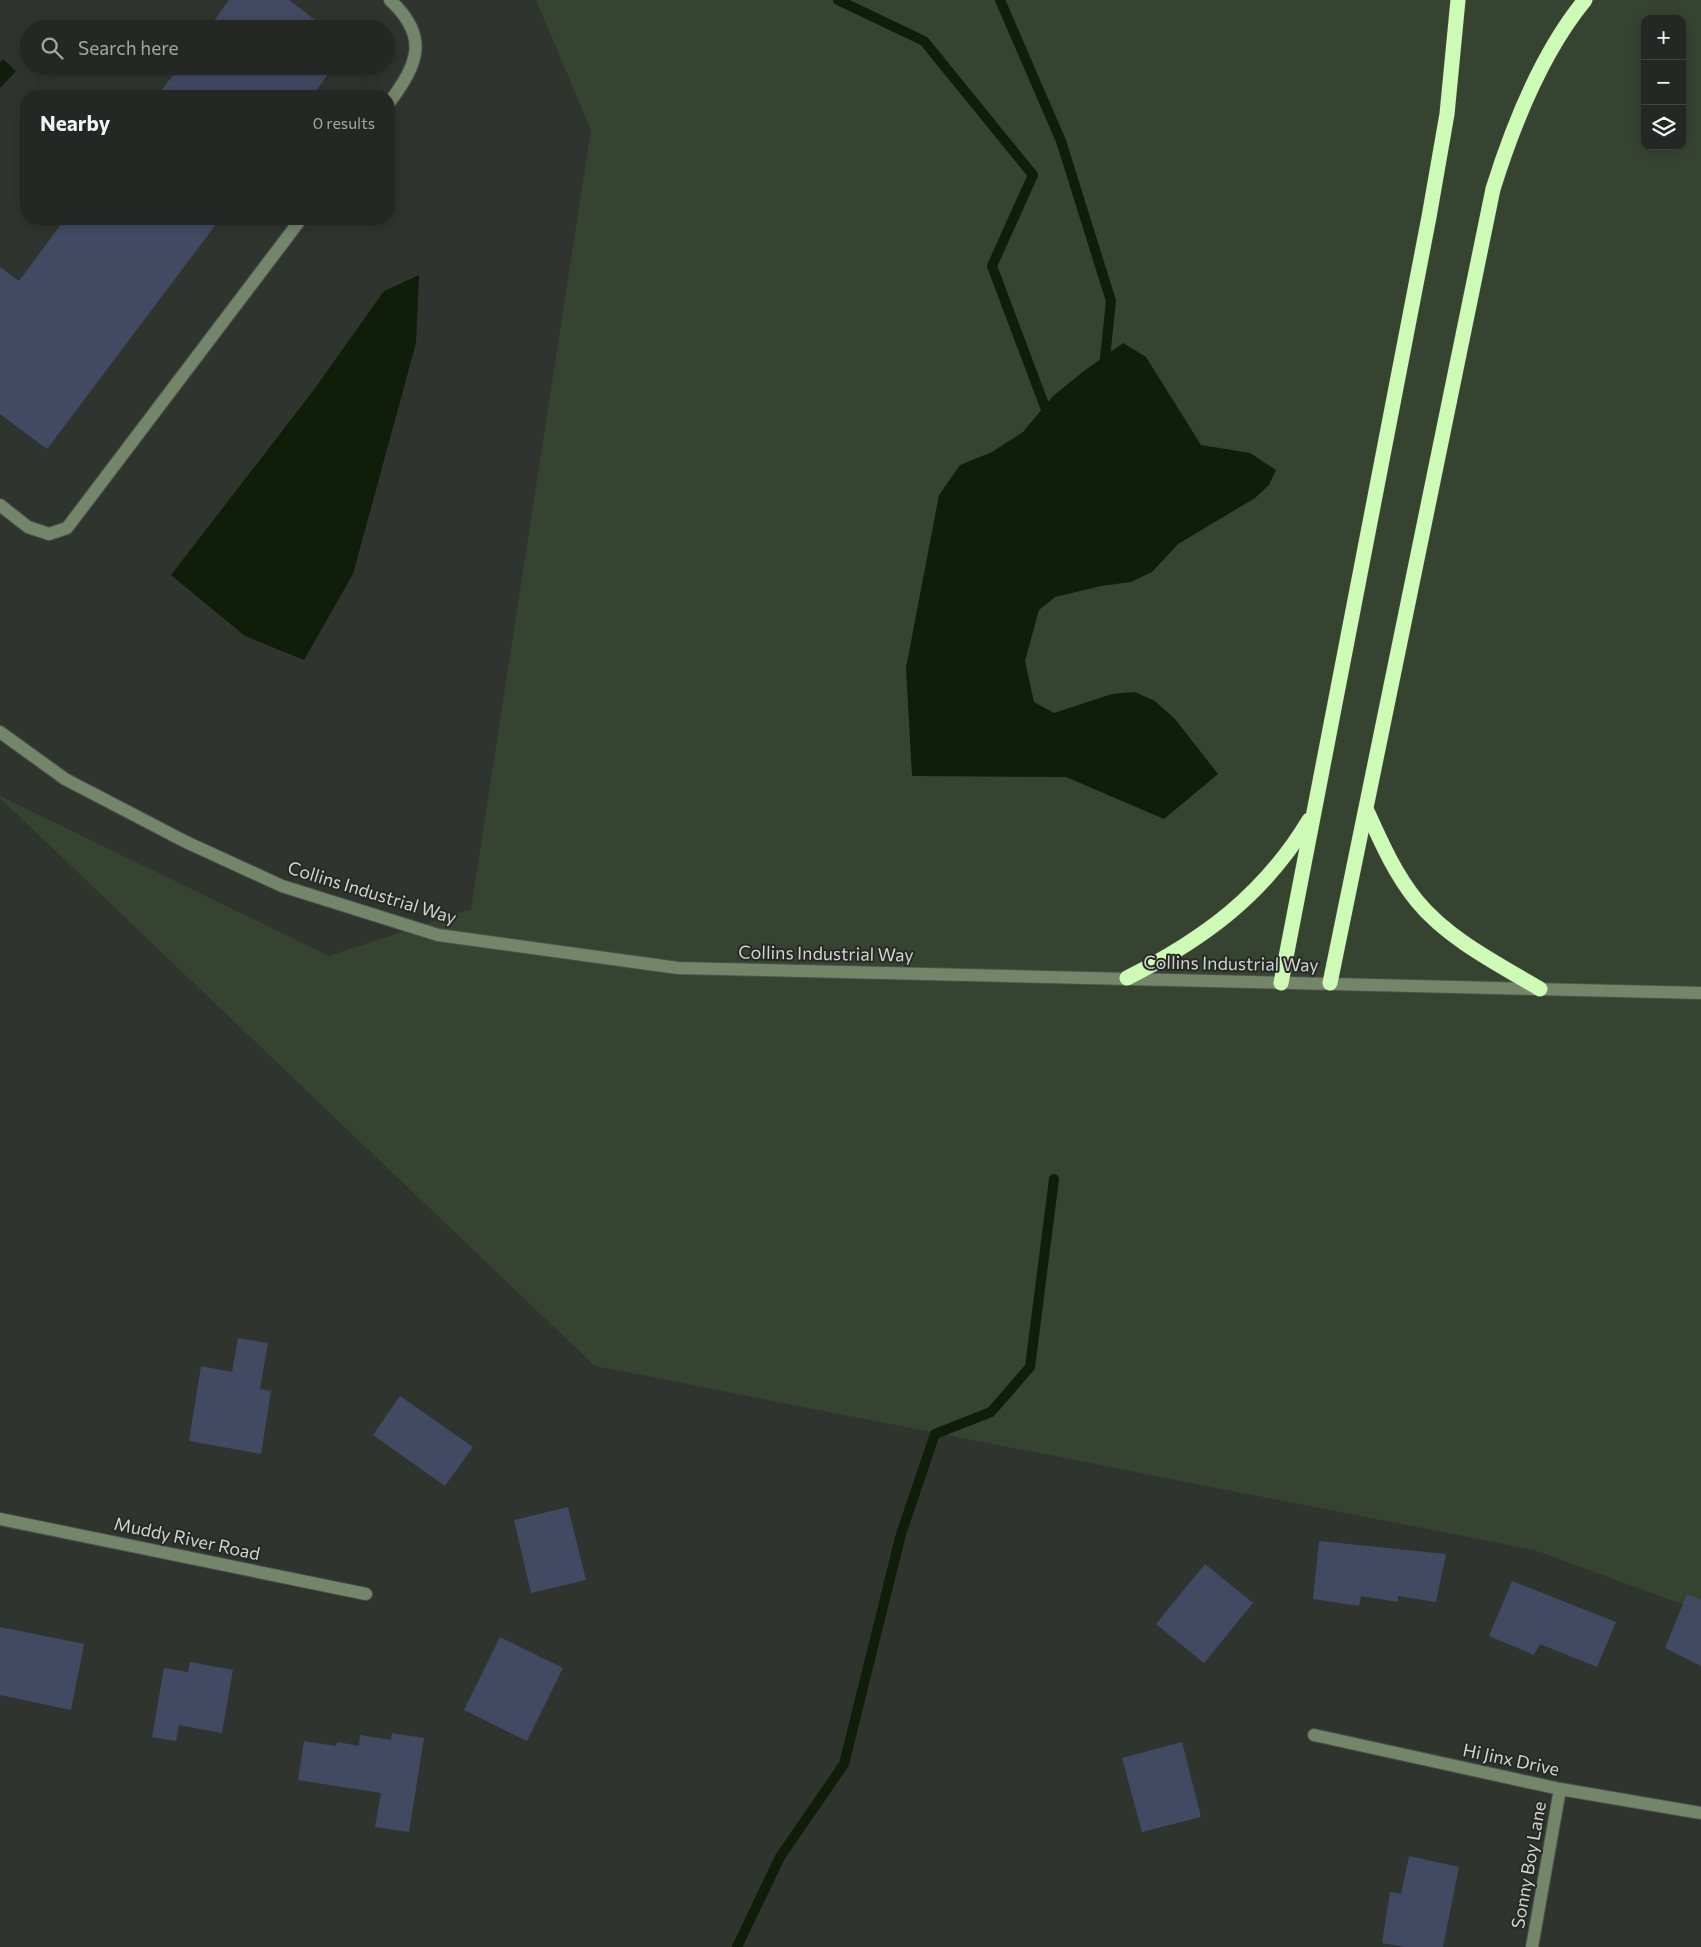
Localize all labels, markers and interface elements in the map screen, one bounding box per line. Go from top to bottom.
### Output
map controls [1641,15,1686,150]
button: + [1641,15,1686,60]
search box [20,20,395,75]
icon: search [38,34,66,62]
text: Search here [78,36,178,59]
button: − [1641,60,1686,105]
button: layers [1641,105,1686,150]
text: Nearby [40,110,110,135]
text: 0 results [313,113,375,132]
street label: Collins Industrial Way [285,856,459,928]
street label: Collins Industrial Way [738,940,914,966]
street label: Collins Industrial Way [1143,950,1319,976]
street label: Muddy River Road [112,1512,262,1564]
street label: Hi Jinx Drive [1461,1738,1562,1780]
street label: Sonny Boy Lane [1506,1799,1550,1930]

